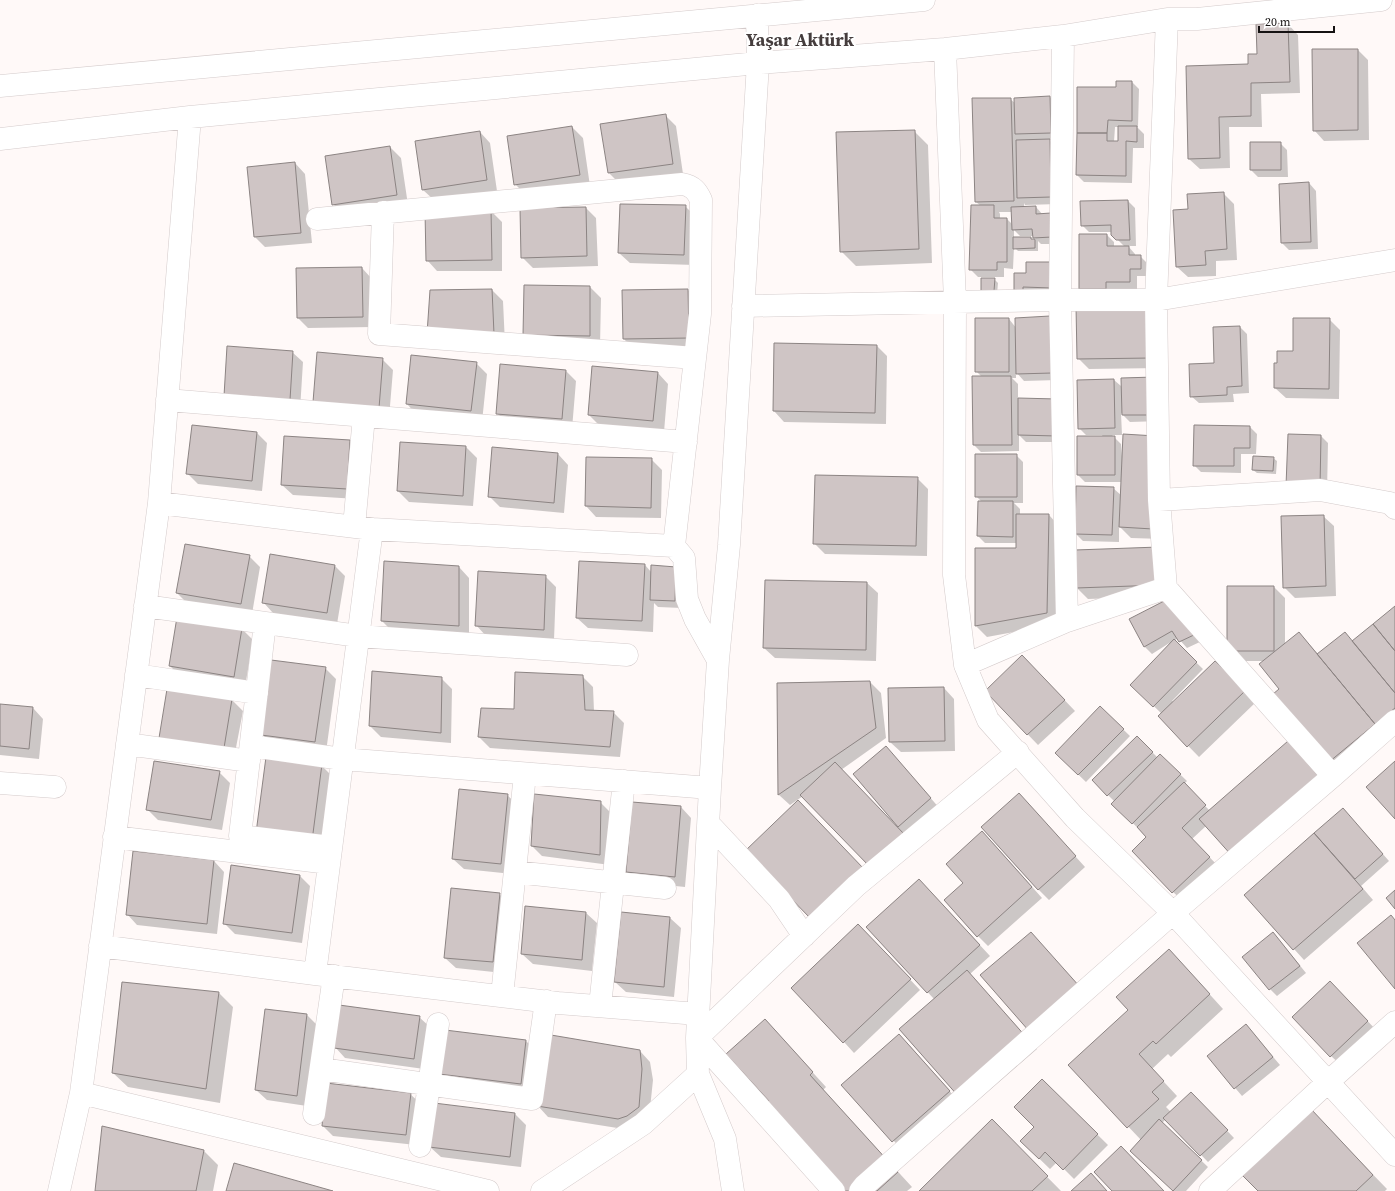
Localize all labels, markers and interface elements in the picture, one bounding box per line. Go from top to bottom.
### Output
scale bar [1259,8,1334,34]
text: 20 m [1265,14,1291,30]
district label: Yaşar Aktürk [746,27,854,52]

